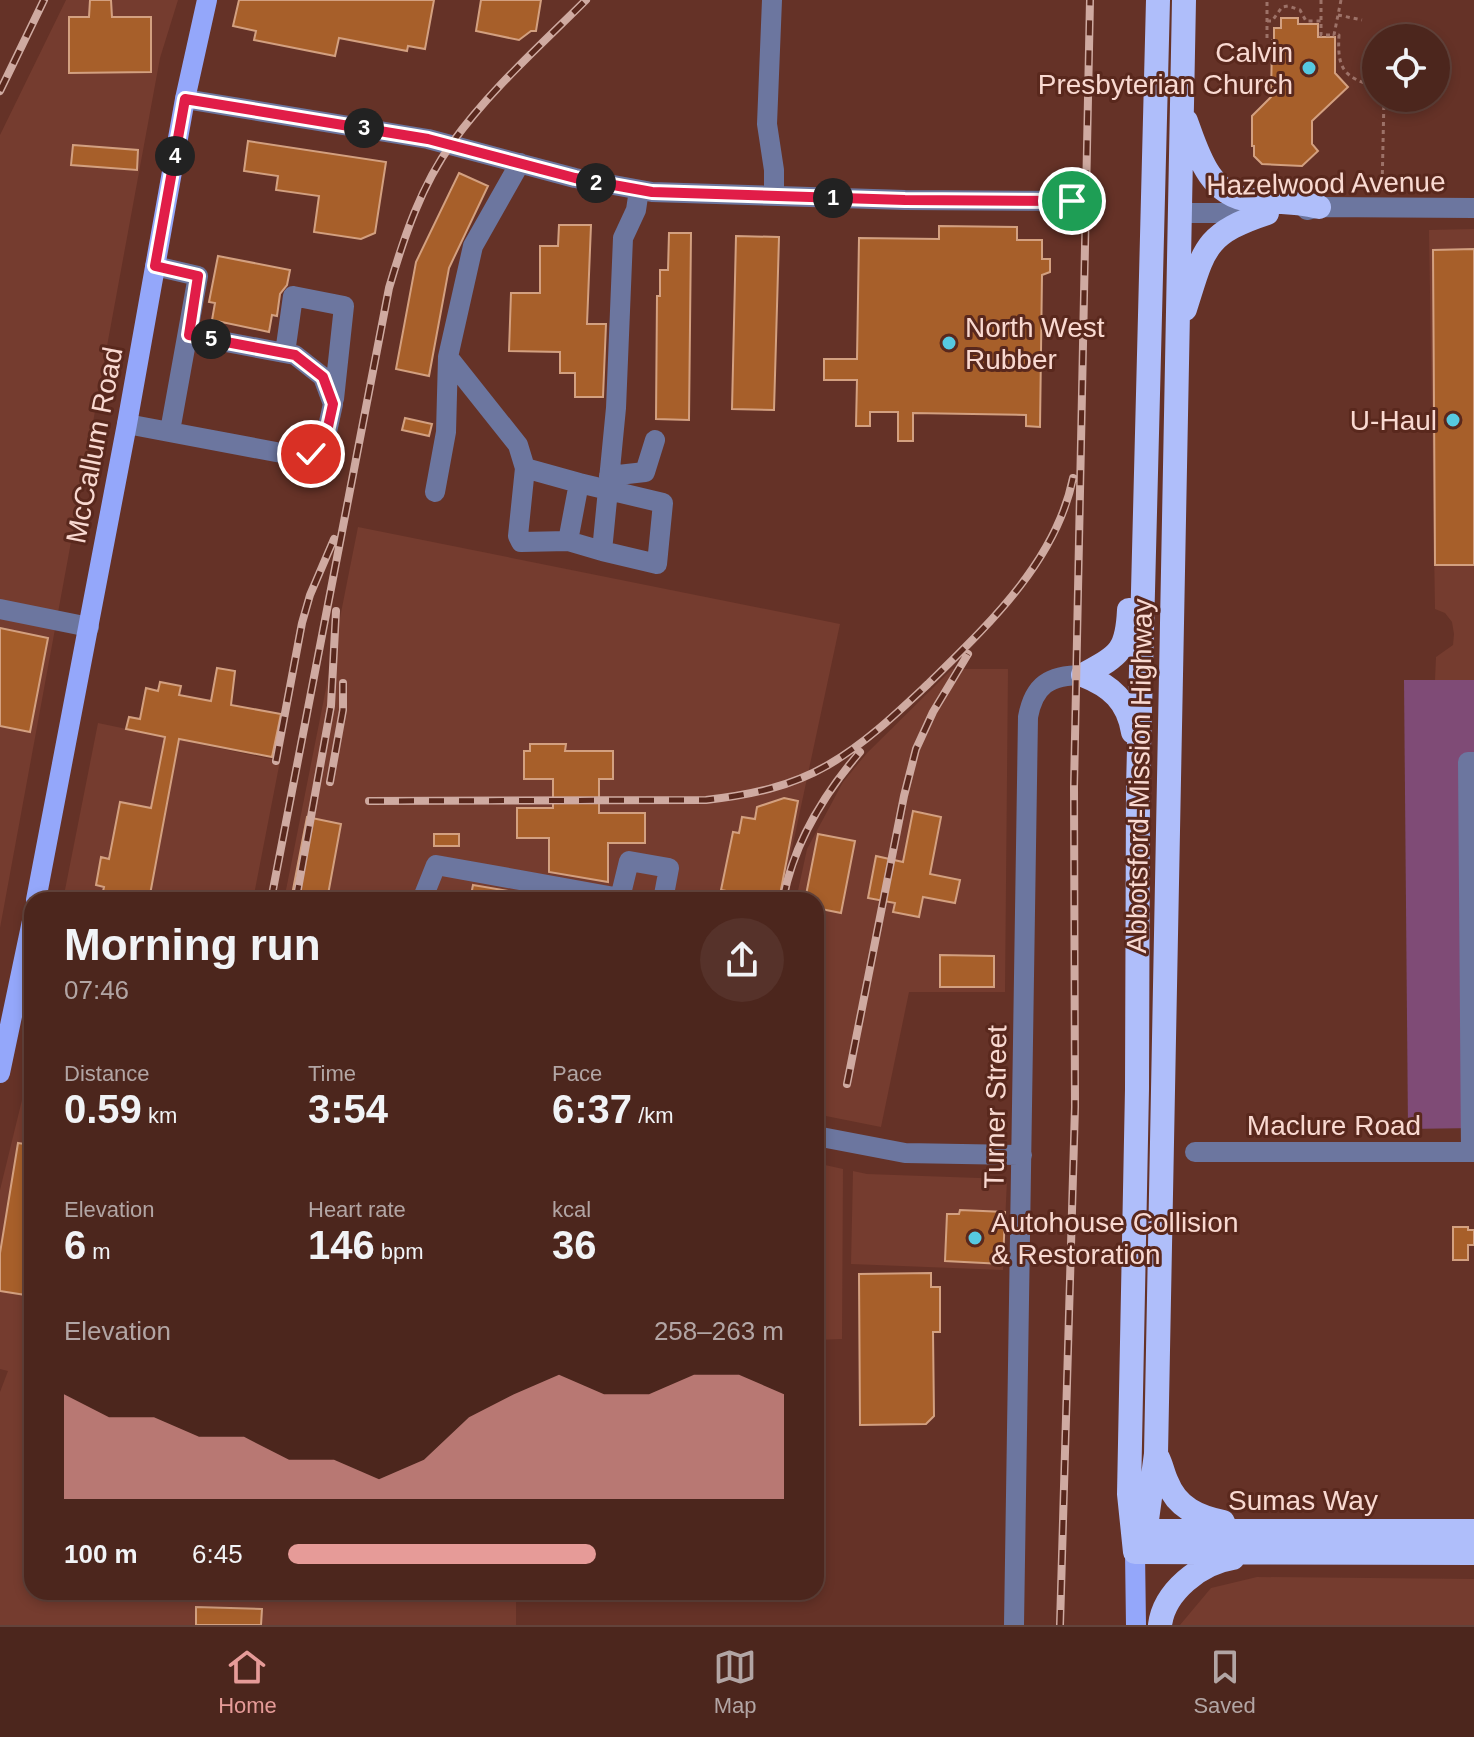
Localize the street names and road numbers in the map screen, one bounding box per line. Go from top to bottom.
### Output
street label: Hazelwood Avenue [1206,166,1446,201]
street label: McCallum Road [60,344,129,546]
street label: Abbotsford-Mission Highway [1121,598,1158,954]
street label: Turner Street [979,1025,1012,1189]
street label: Maclure Road [1247,1110,1421,1141]
street label: Sumas Way [1228,1485,1378,1516]

